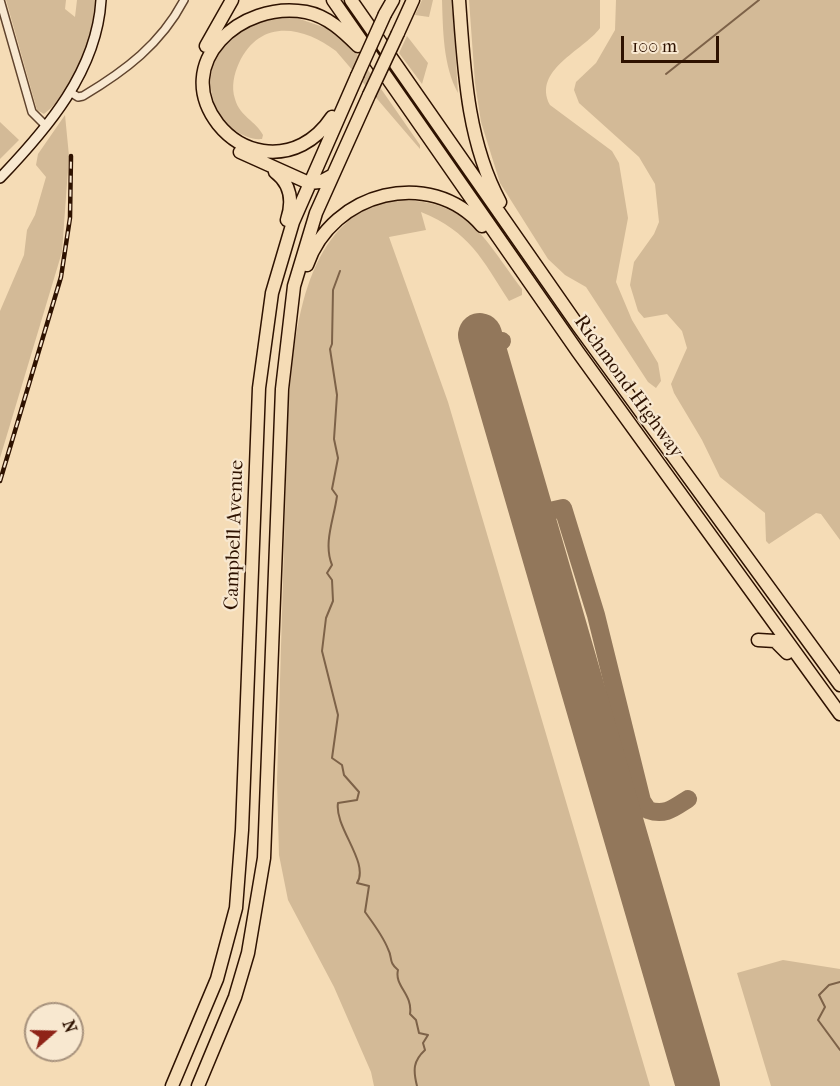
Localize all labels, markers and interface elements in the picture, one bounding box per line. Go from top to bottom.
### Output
scale bar [624,24,722,62]
text: 100 m [632,36,677,57]
street label: Richmond Highway [568,311,688,463]
street label: Campbell Avenue [220,459,250,611]
north arrow [24,1002,84,1062]
text: N [58,1017,81,1035]

